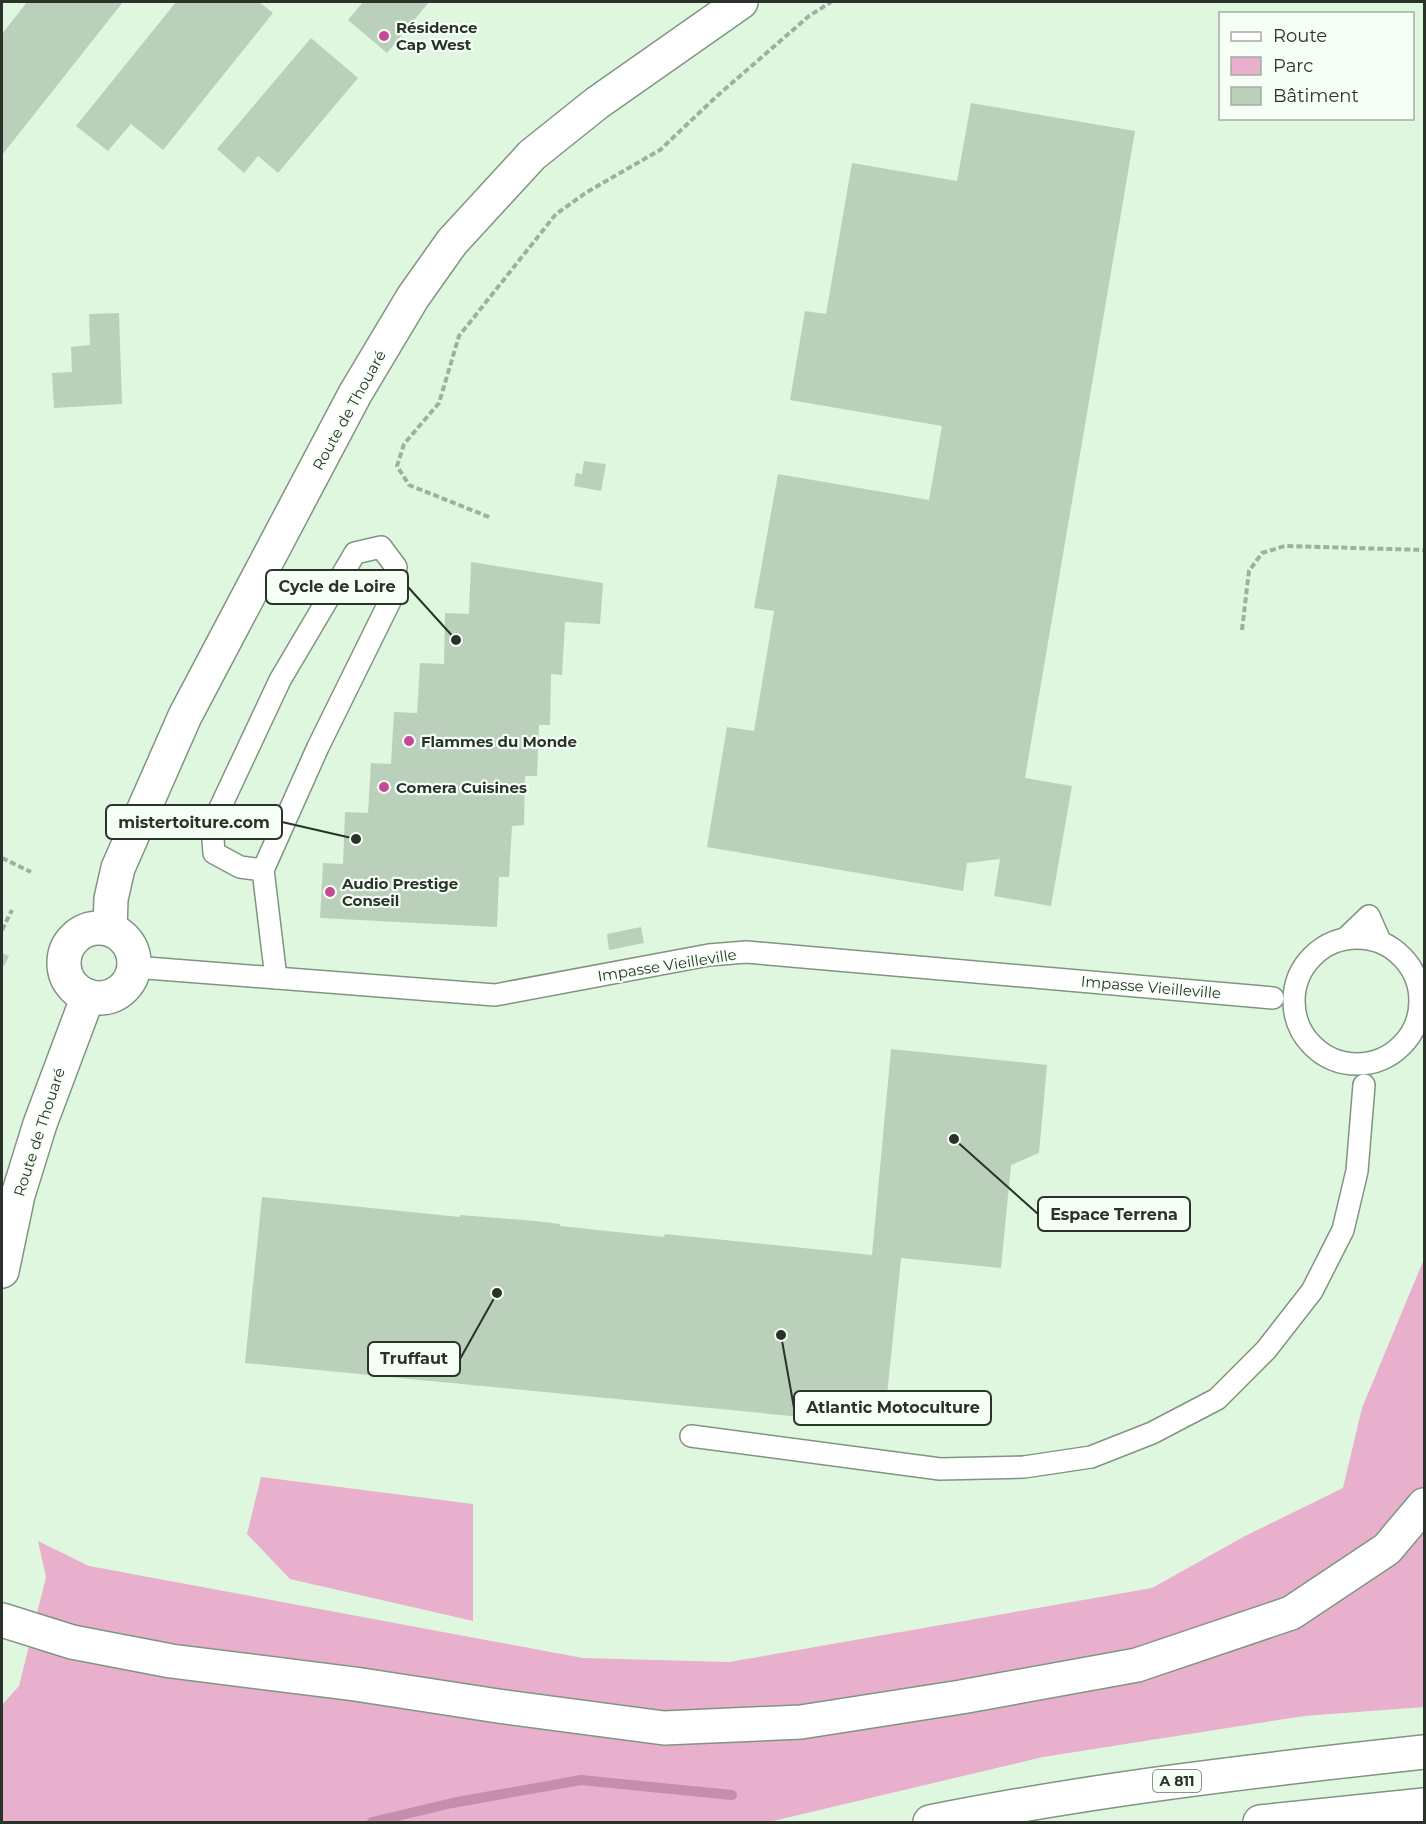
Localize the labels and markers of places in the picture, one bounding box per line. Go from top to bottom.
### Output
place label: Résidence Cap West [396,18,477,54]
marker: Résidence Cap West [377,29,391,43]
callout: Cycle de Loire [266,570,408,604]
place label: Flammes du Monde [421,732,577,751]
marker: Flammes du Monde [402,734,416,748]
place label: Comera Cuisines [396,778,527,797]
marker: Comera Cuisines [377,780,391,794]
callout: mistertoiture.com [106,805,282,839]
place label: Audio Prestige Conseil [341,874,458,910]
marker: Audio Prestige Conseil [323,885,337,899]
callout: Espace Terrena [1038,1197,1190,1231]
callout: Truffaut [368,1342,460,1376]
callout: Atlantic Motoculture [794,1391,991,1425]

